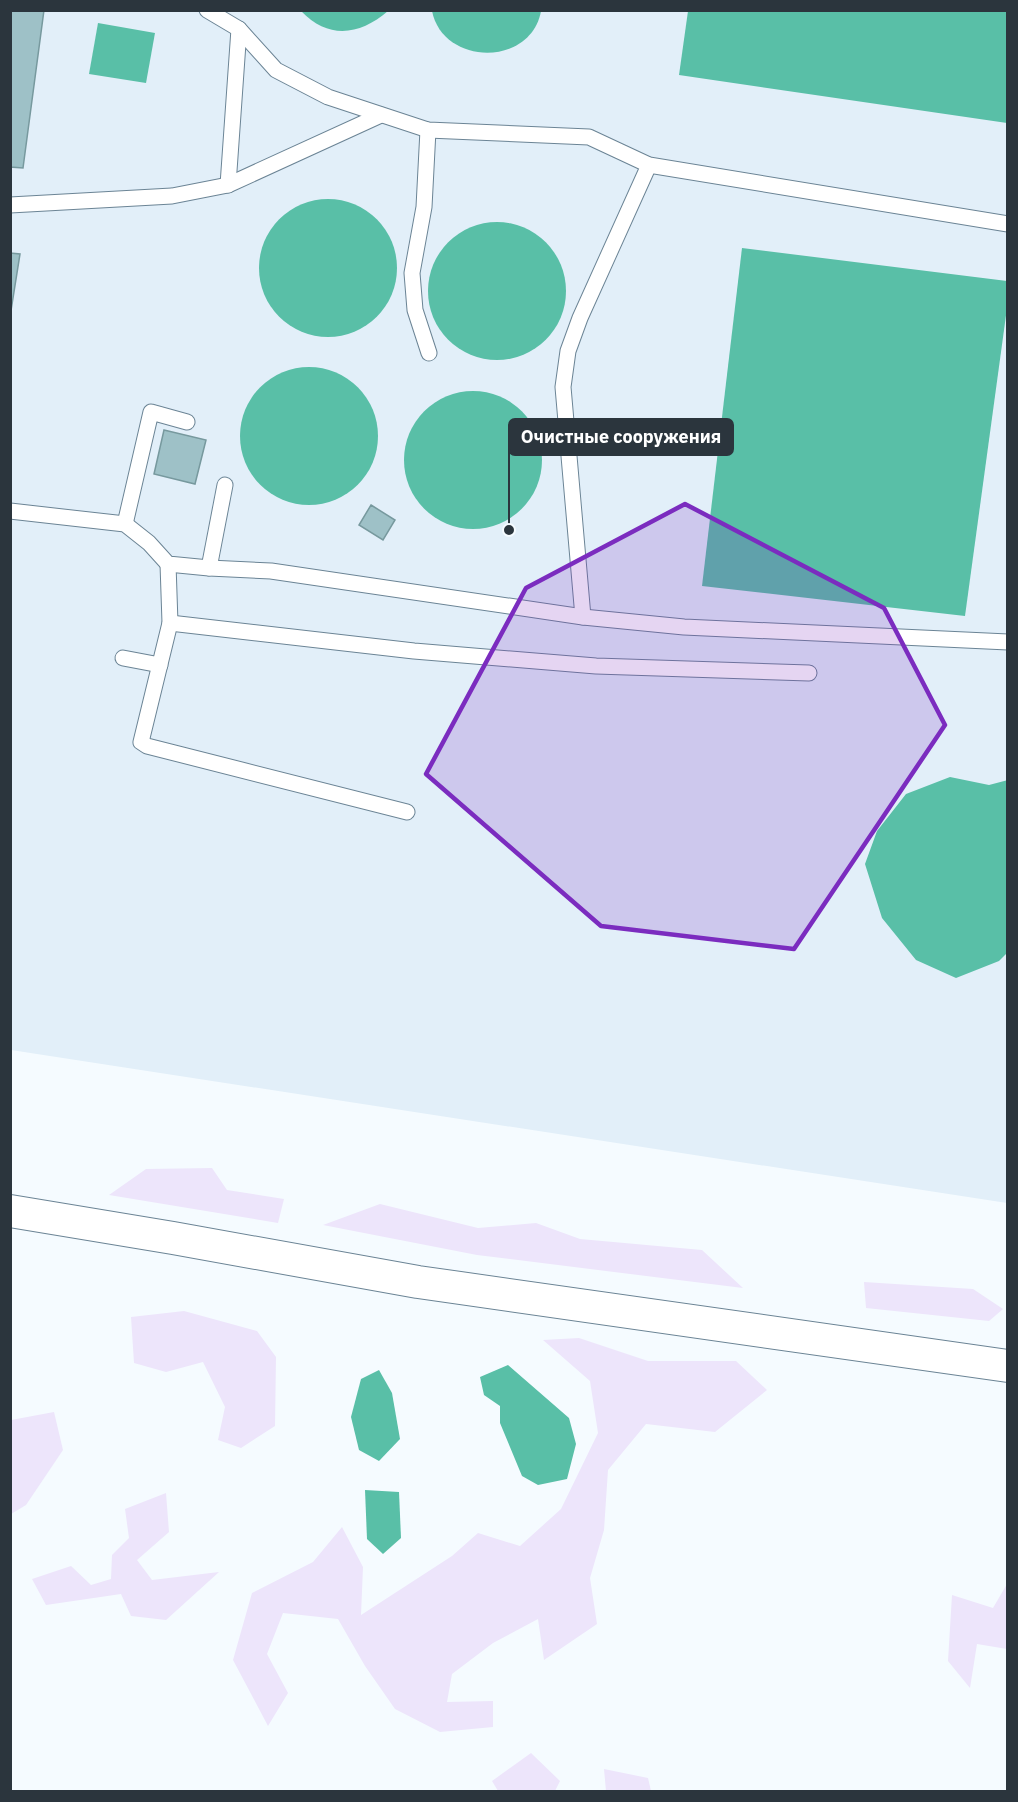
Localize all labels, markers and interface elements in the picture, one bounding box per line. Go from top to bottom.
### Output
callout: Очистные сооружения [509,419,733,455]
text: Очистные сооружения [521,425,721,448]

